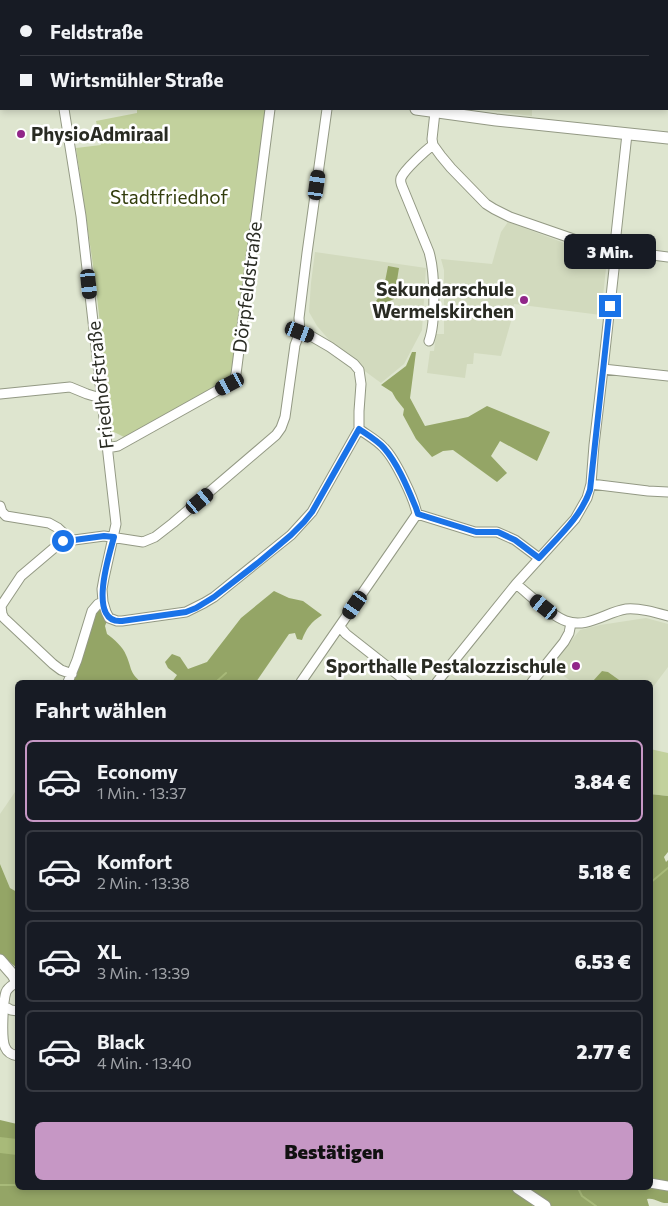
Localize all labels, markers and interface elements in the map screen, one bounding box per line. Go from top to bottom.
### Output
text: Feldstraße [50,20,143,43]
text: Wirtsmühler Straße [50,68,224,91]
place label: PhysioAdmiraal [31,122,169,145]
marker: PhysioAdmiraal [15,128,27,140]
car [307,169,326,201]
park label: Stadtfriedhof [110,185,229,208]
street label: Dörpfeldstraße [227,220,266,354]
callout: 3 Min. [564,234,656,268]
text: 3 Min. [587,242,633,261]
car [79,268,98,300]
place label: Sekundarschule Wermelskirchen [372,277,514,322]
marker: Sekundarschule Wermelskirchen [518,294,530,306]
route end [599,295,621,317]
street label: Friedhofstraße [81,320,118,450]
car [283,320,316,344]
car [213,370,246,398]
car [183,486,216,516]
route start [52,530,74,552]
car [340,588,369,622]
car [527,592,560,622]
place label: Sporthalle Pestalozzischule [326,654,566,677]
marker: Sporthalle Pestalozzischule [570,660,582,672]
text: Fahrt wählen [35,696,167,723]
icon: car [37,759,82,804]
text: Economy [97,760,178,783]
text: 3.84 € [574,770,631,793]
text: 1 Min. · 13:37 [97,783,186,802]
icon: car [37,849,82,894]
text: Komfort [97,850,172,873]
text: 5.18 € [578,860,631,883]
text: 2 Min. · 13:38 [97,873,190,892]
icon: car [37,939,82,984]
text: XL [97,940,122,963]
text: 6.53 € [575,950,631,973]
text: 3 Min. · 13:39 [97,963,190,982]
icon: car [37,1029,82,1074]
text: Black [97,1030,145,1053]
text: 2.77 € [577,1040,631,1063]
text: 4 Min. · 13:40 [97,1053,192,1072]
button: Bestätigen [35,1122,633,1180]

